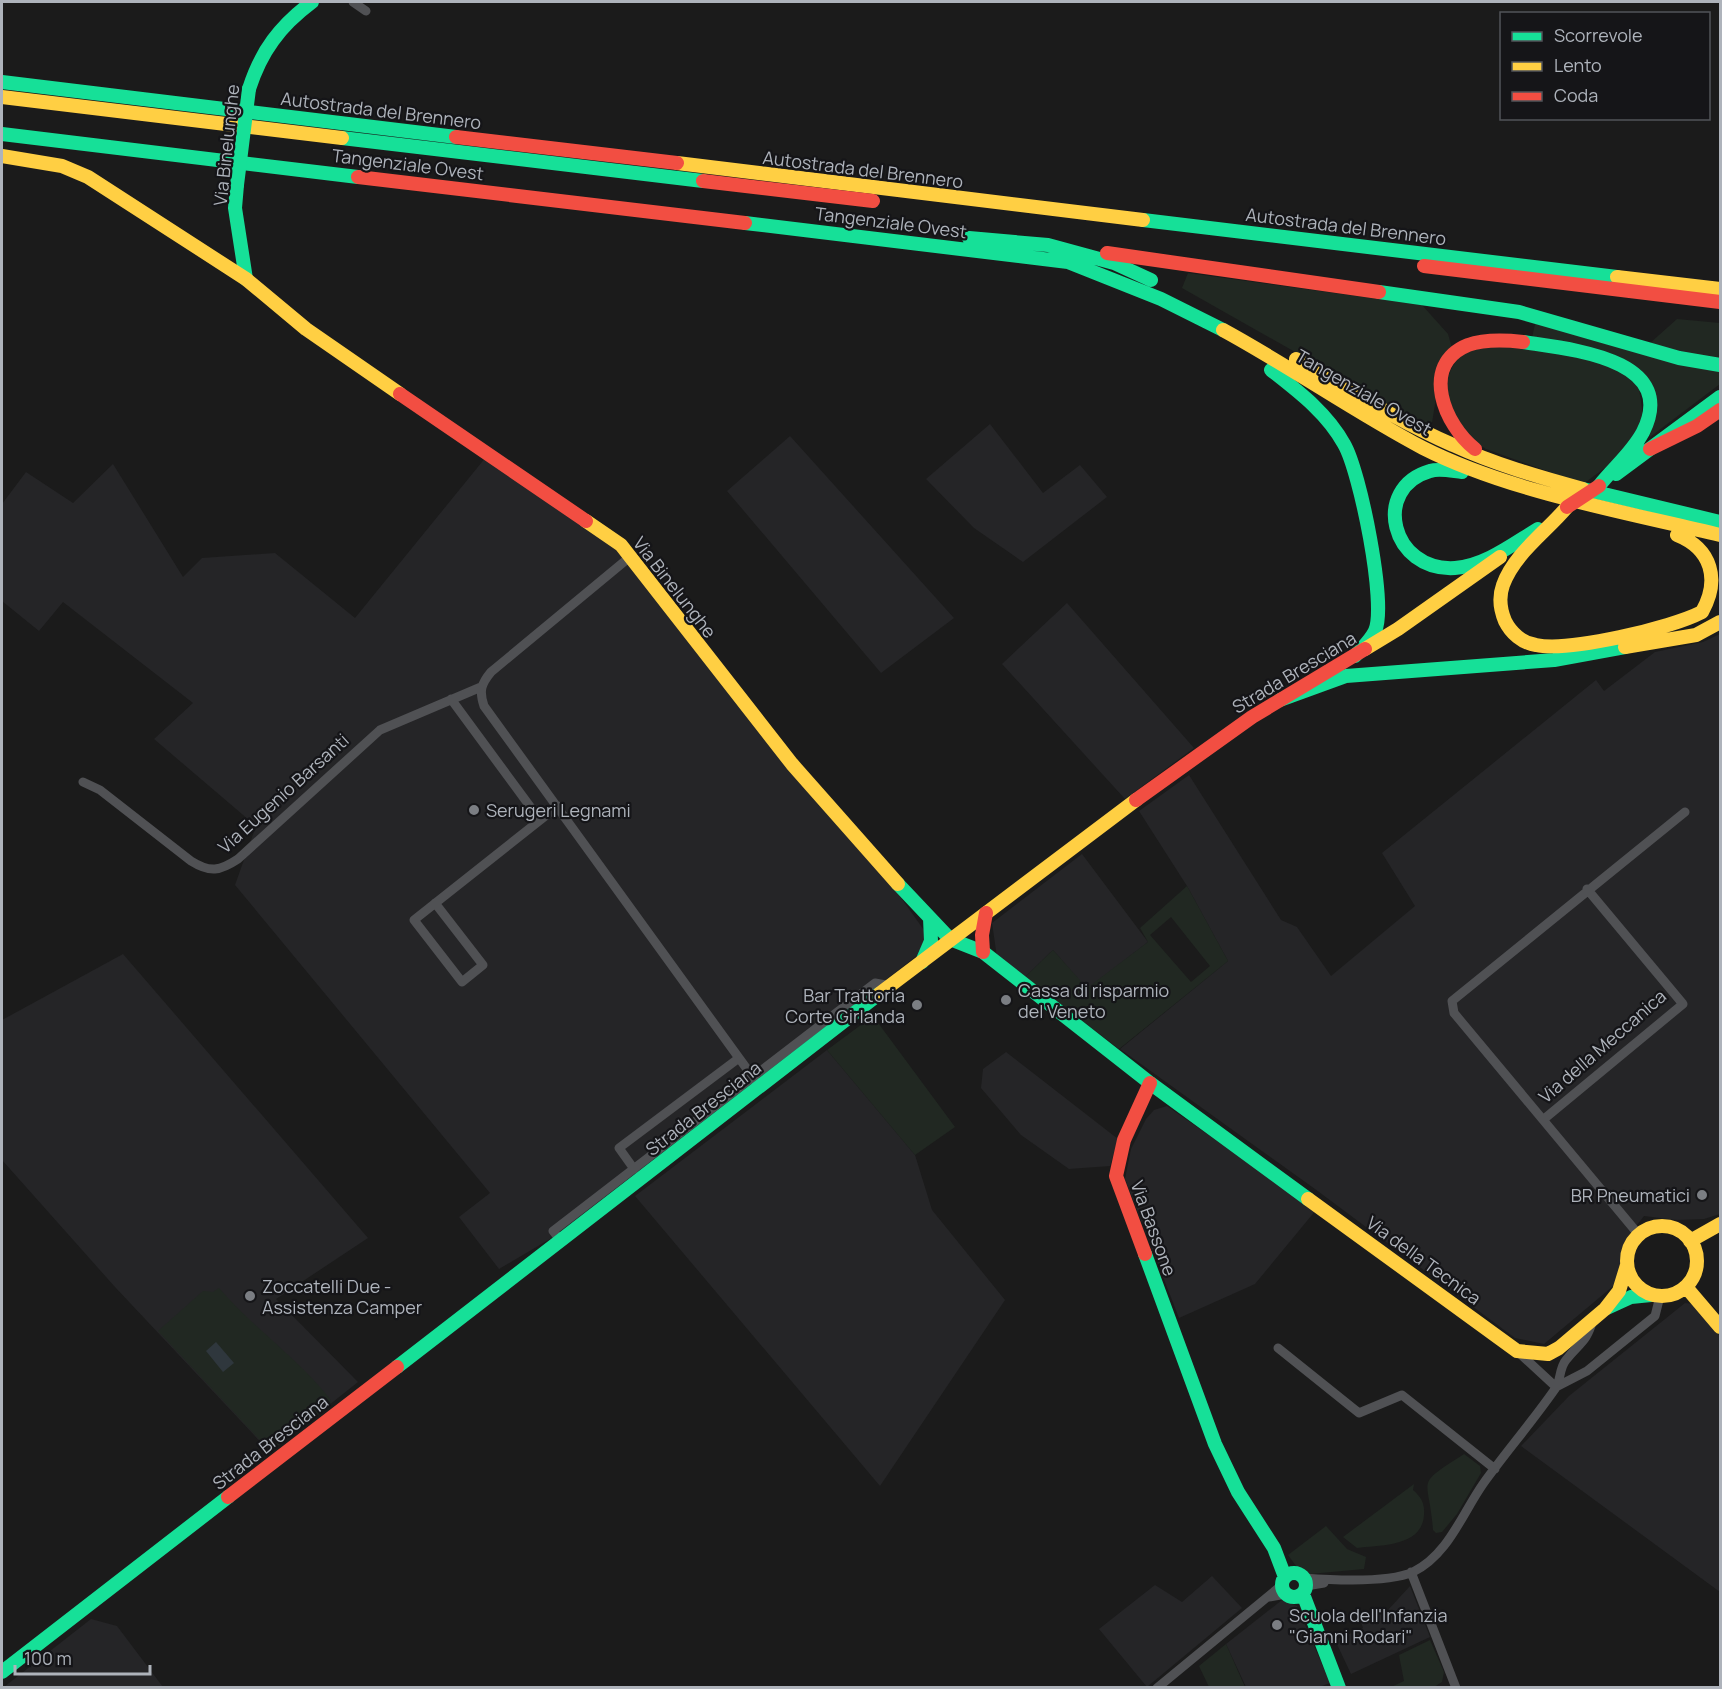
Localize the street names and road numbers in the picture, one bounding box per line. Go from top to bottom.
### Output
street label: Via Binelunghe [208,83,244,207]
street label: Autostrada del Brennero [279,86,483,134]
street label: Tangenziale Ovest [331,143,485,185]
street label: Autostrada del Brennero [761,145,965,193]
street label: Tangenziale Ovest [814,201,968,243]
street label: Autostrada del Brennero [1244,202,1448,250]
street label: Tangenziale Ovest [1292,343,1436,441]
street label: Via Binelunghe [628,531,722,643]
street label: Strada Bresciana [1228,626,1360,718]
street label: Via Eugenio Barsanti [213,728,353,858]
street label: Via della Meccanica [1533,984,1671,1108]
street label: Strada Bresciana [640,1055,766,1161]
street label: Via Bassone [1126,1177,1182,1279]
street label: Via della Tecnica [1362,1210,1486,1310]
street label: Strada Bresciana [207,1389,333,1495]

